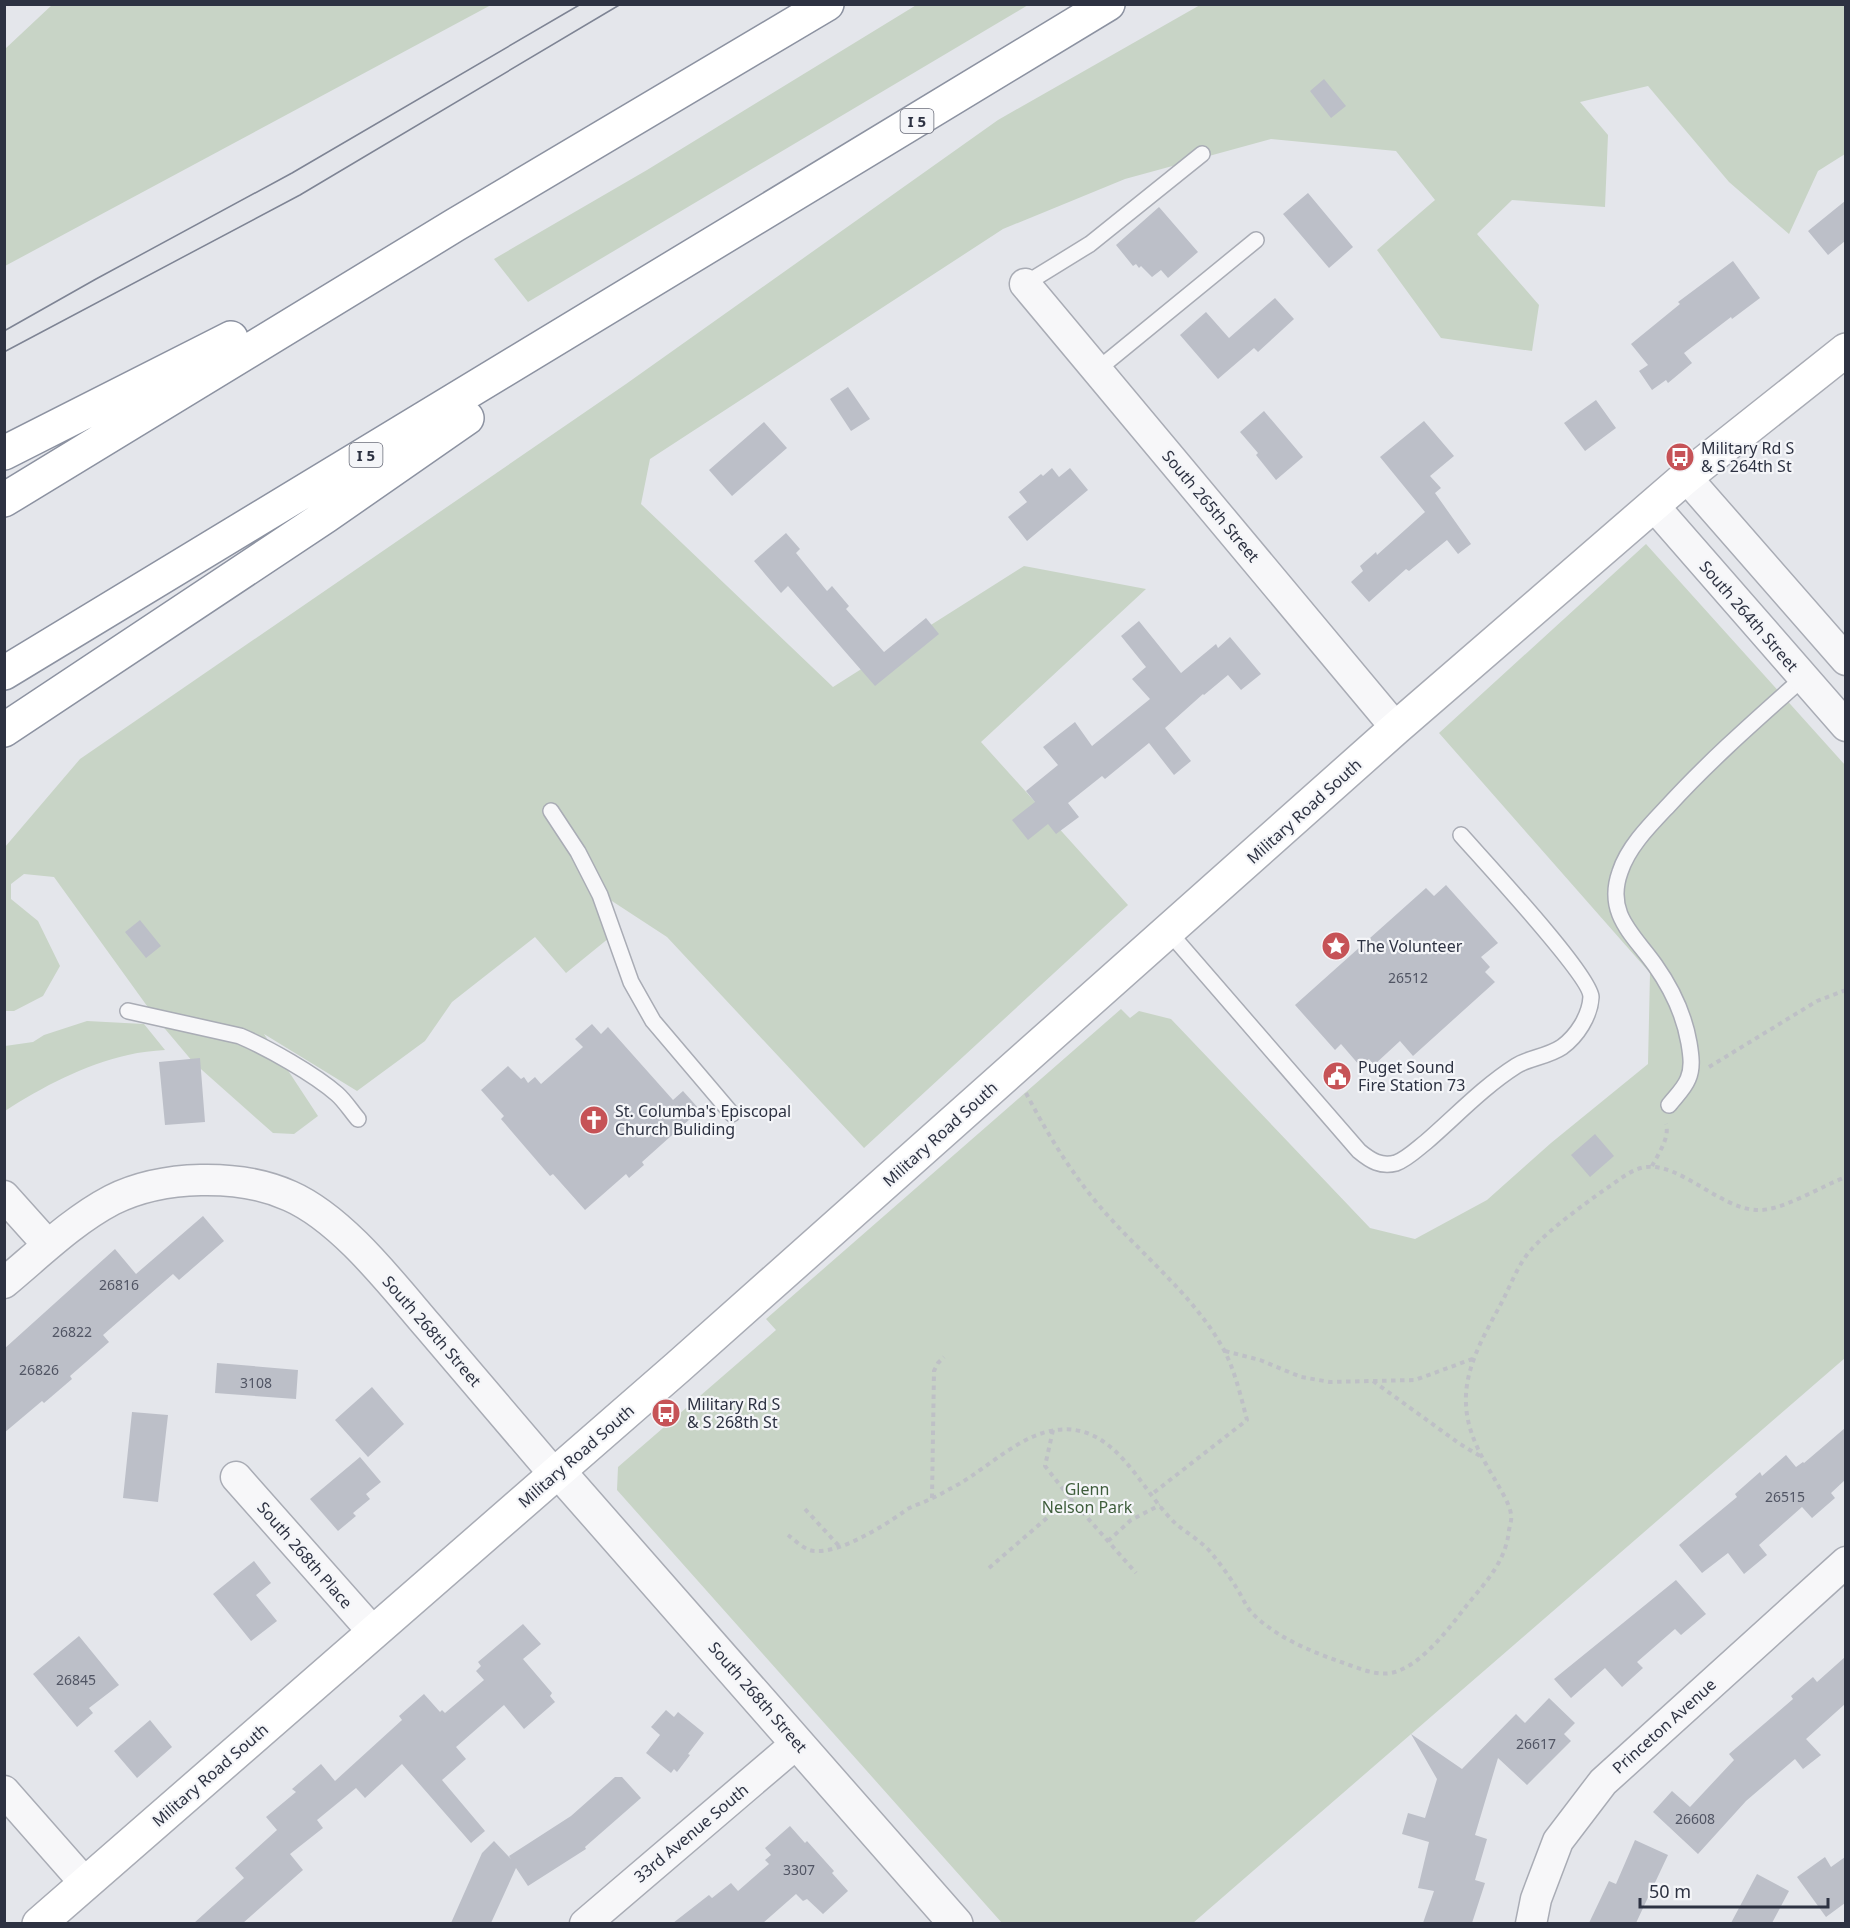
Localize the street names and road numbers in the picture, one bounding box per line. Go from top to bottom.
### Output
road number: I 5 [900,109,934,133]
road number: I 5 [350,443,382,467]
street label: South 265th Street [1158,445,1265,567]
street label: South 264th Street [1695,556,1803,676]
street label: Military Road South [1242,754,1366,868]
street label: Military Road South [878,1077,1002,1191]
street label: South 268th Street [378,1271,486,1391]
street label: Military Road South [513,1399,639,1513]
street label: South 268th Place [252,1497,358,1613]
street label: South 268th Street [704,1637,812,1757]
street label: Princeton Avenue [1607,1673,1721,1779]
street label: Military Road South [147,1718,273,1832]
street label: 33rd Avenue South [629,1779,753,1887]

